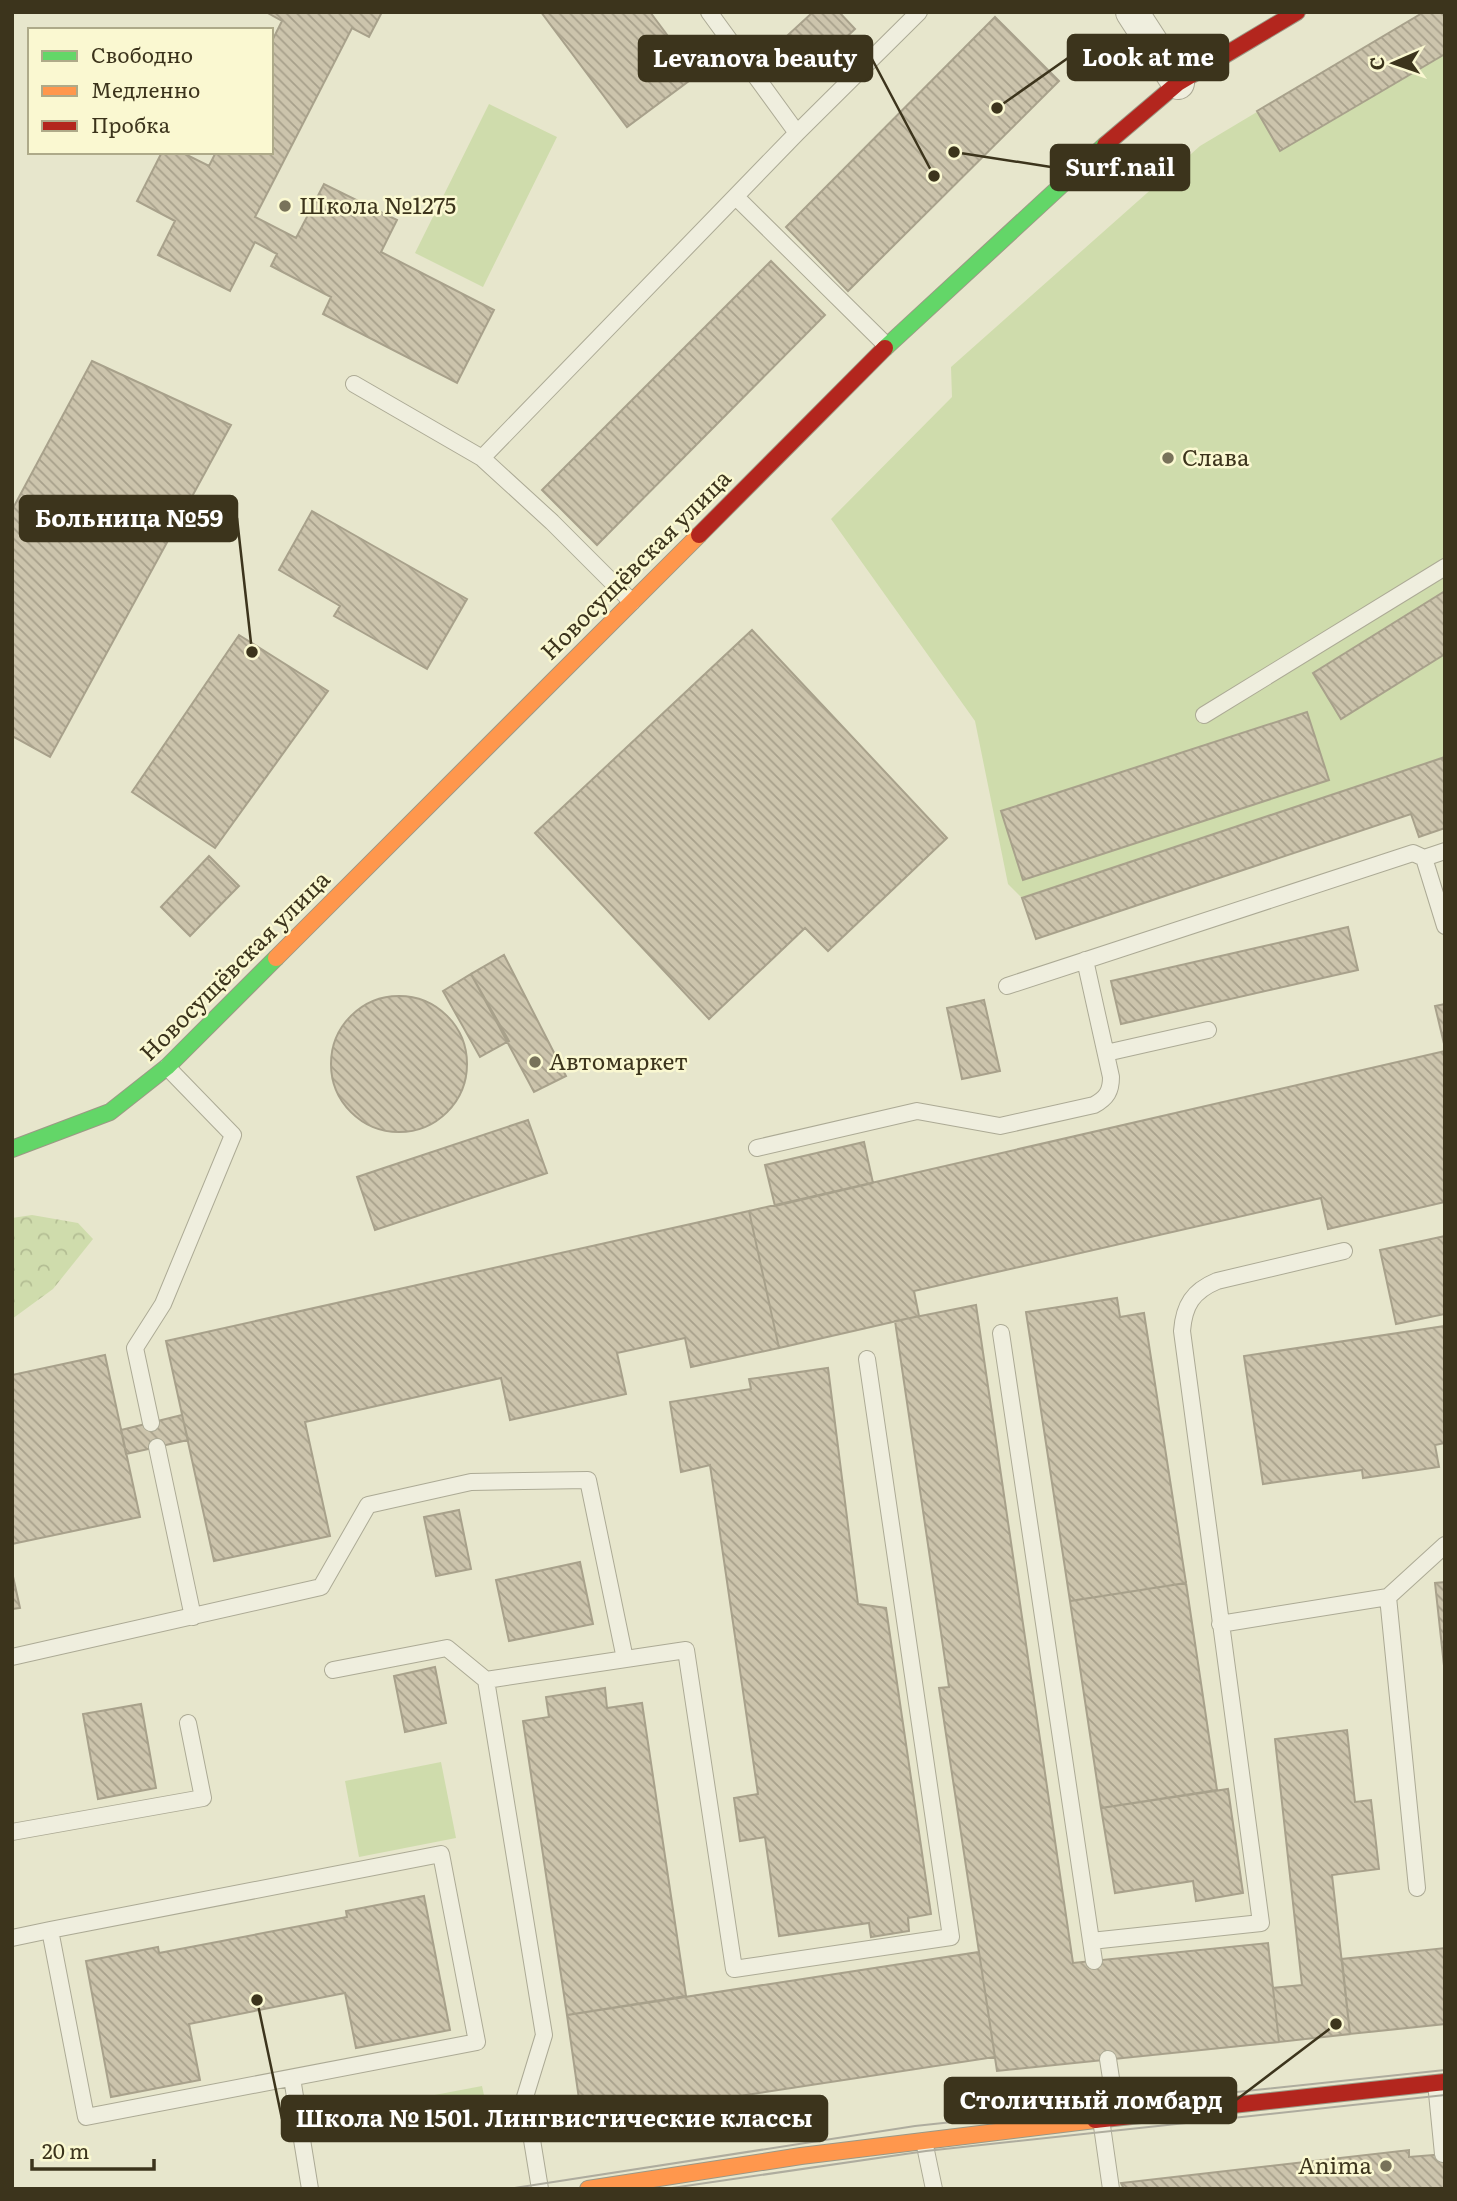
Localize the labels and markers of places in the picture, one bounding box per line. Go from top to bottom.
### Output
callout: Look at me [1068,35,1228,80]
callout: Levanova beauty [639,36,872,81]
callout: Surf.nail [1051,145,1189,190]
place label: Школа №1275 [299,187,456,221]
marker: Школа №1275 [277,198,293,214]
place label: Слава [1182,439,1250,473]
marker: Слава [1160,450,1176,466]
callout: Больница №59 [20,496,237,541]
place label: Автомаркет [549,1043,688,1077]
marker: Автомаркет [527,1054,543,1070]
callout: Столичный ломбард [945,2078,1236,2123]
callout: Школа № 1501. Лингвистические классы [282,2096,827,2141]
place label: Anima [1298,2147,1373,2181]
marker: Anima [1378,2158,1394,2174]

